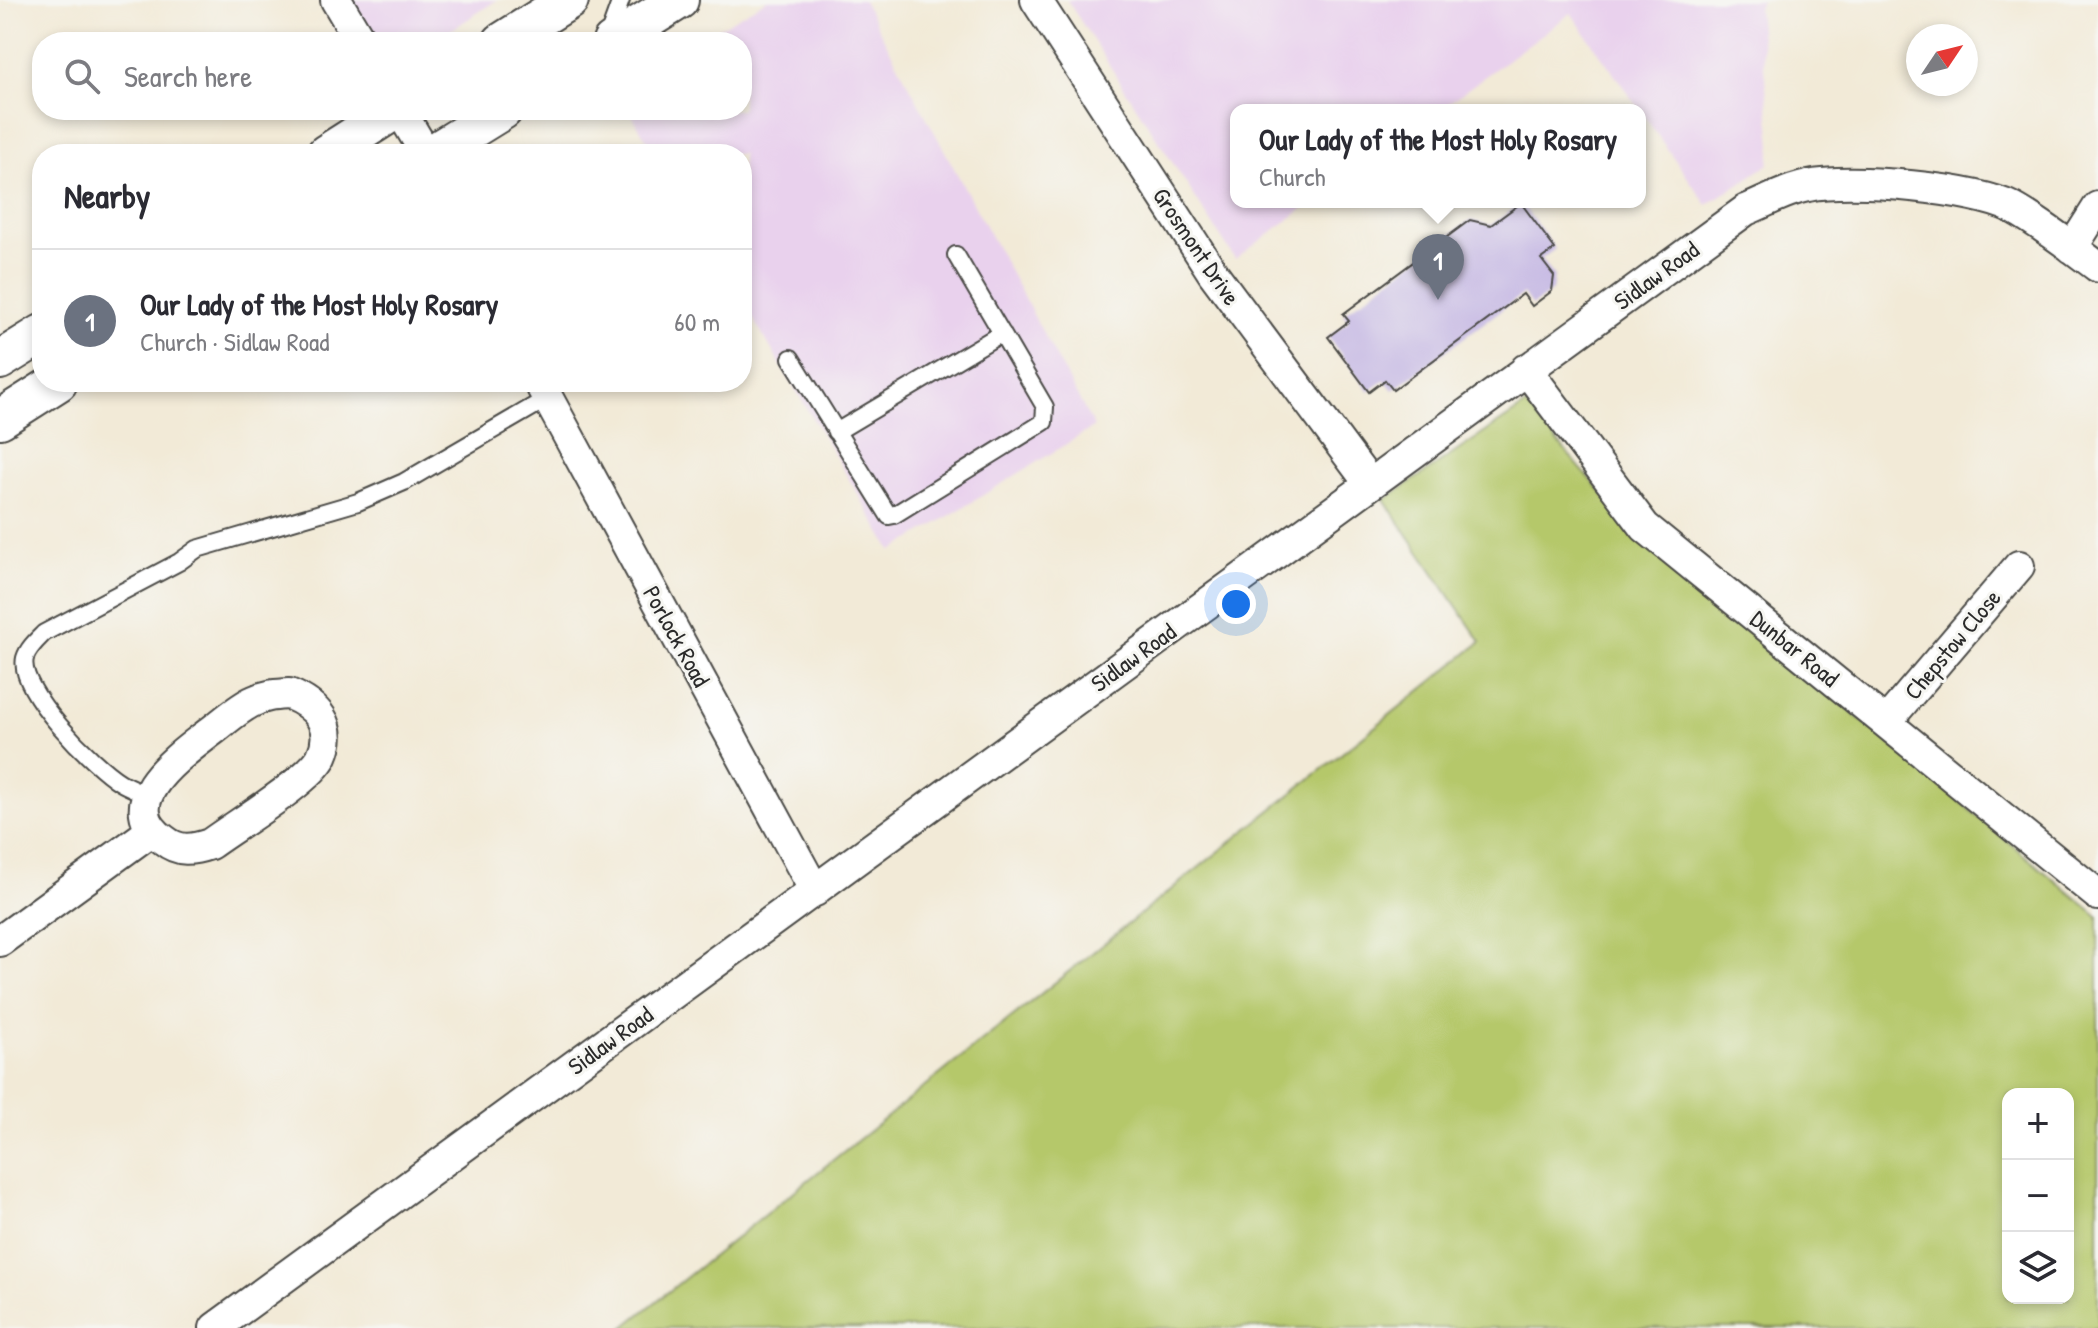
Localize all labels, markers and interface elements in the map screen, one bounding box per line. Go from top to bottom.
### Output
north arrow [1906,24,1978,96]
search box [32,32,752,120]
icon: search [60,54,104,98]
text: Search here [124,56,252,96]
popup [1230,104,1646,208]
text: Our Lady of the Most Holy Rosary [1259,119,1617,159]
text: Church [1259,159,1325,194]
text: Nearby [64,173,150,219]
street label: Grosmont Drive [1146,181,1248,311]
street label: Sidlaw Road [1607,233,1705,317]
pin: 1 [1412,234,1464,300]
text: Our Lady of the Most Holy Rosary [140,284,499,324]
text: 1 [85,304,95,339]
text: 60 m [674,304,720,339]
text: Church · Sidlaw Road [140,324,329,359]
street label: Porlock Road [636,580,718,692]
street label: Chepstow Close [1896,582,2008,706]
your location [1216,584,1256,624]
street label: Dunbar Road [1744,602,1846,694]
street label: Sidlaw Road [1084,615,1182,699]
street label: Sidlaw Road [561,998,659,1082]
map controls [2002,1088,2074,1304]
button: + [2002,1088,2074,1160]
button: − [2002,1160,2074,1232]
button: layers [2002,1232,2074,1304]

